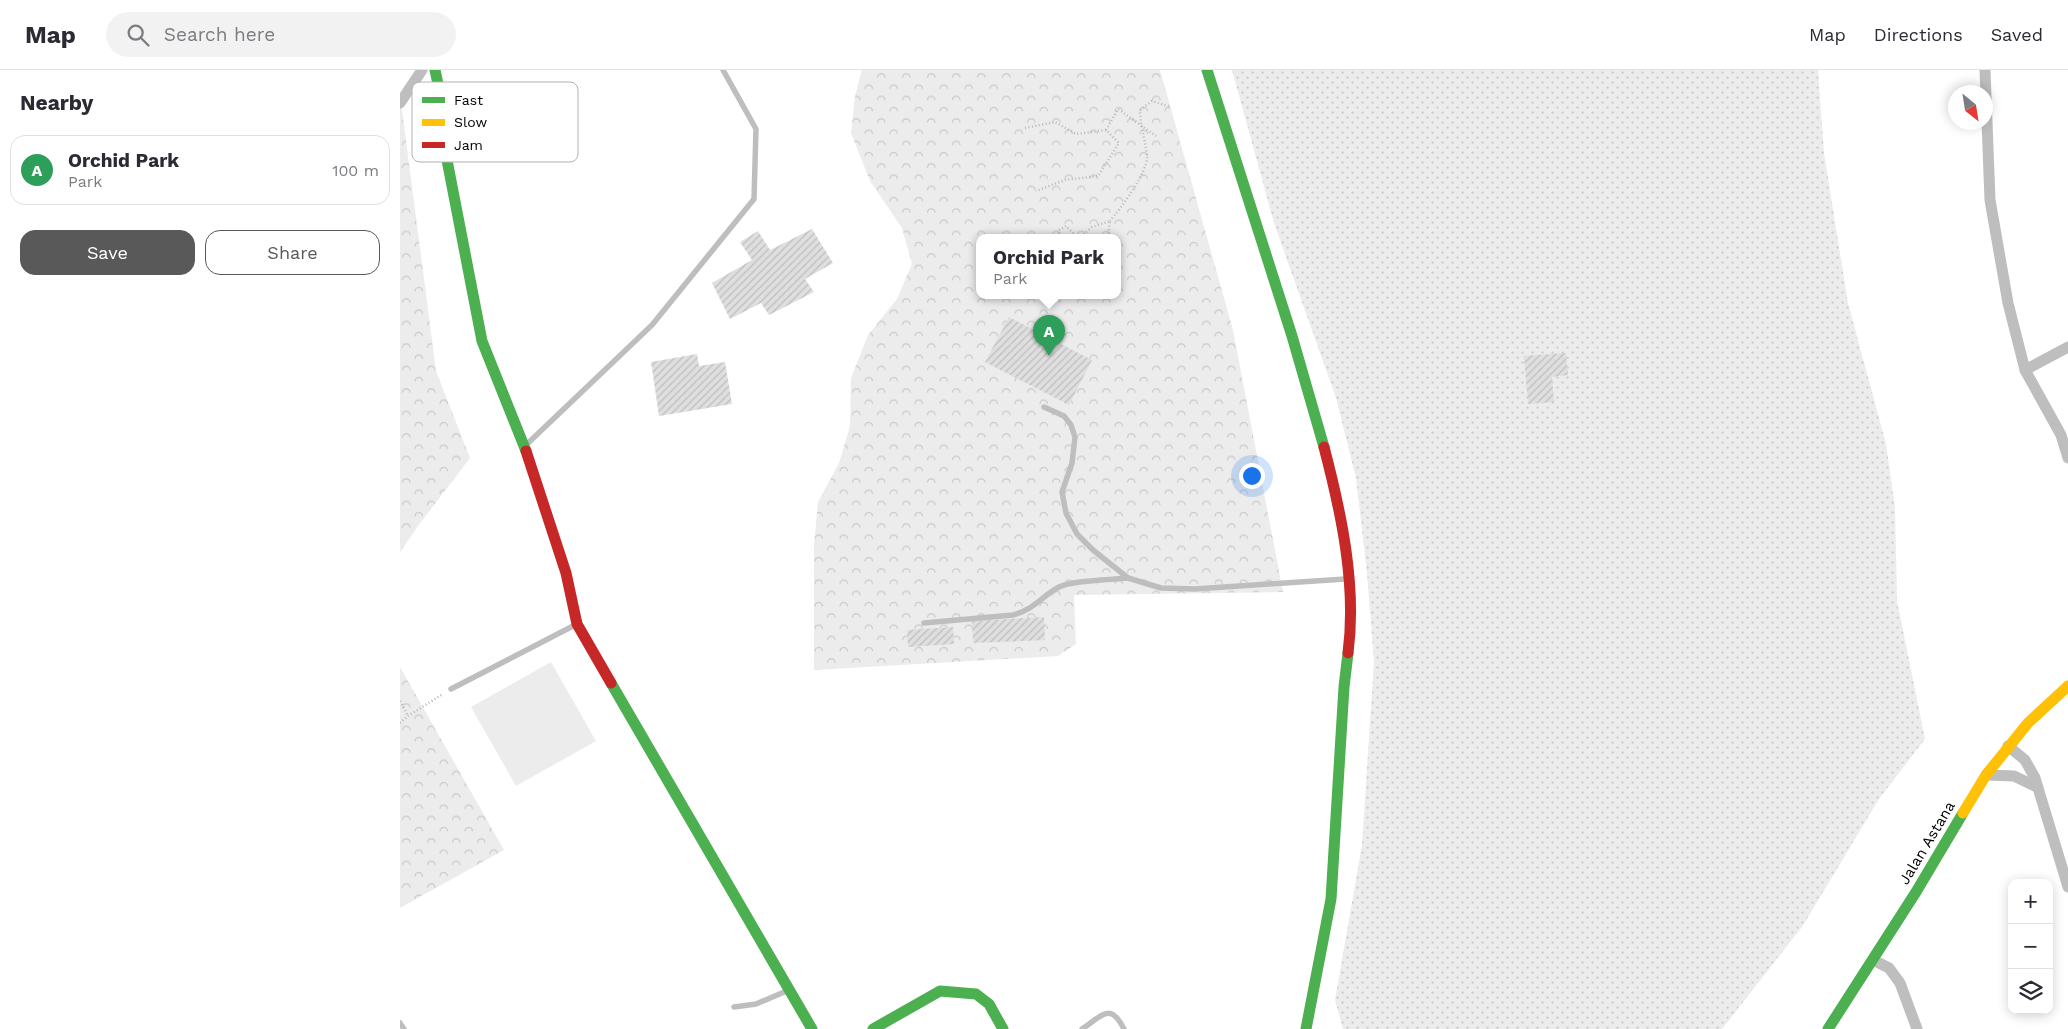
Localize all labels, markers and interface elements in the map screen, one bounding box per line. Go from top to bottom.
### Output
search box [106,12,456,57]
text: Map [25,21,76,49]
icon: search [124,21,152,49]
text: Search here [164,23,275,46]
text: Map [1809,24,1846,45]
text: Directions [1874,24,1963,45]
text: Saved [1991,24,2043,45]
legend [412,82,578,162]
north arrow [1948,85,1993,130]
text: Nearby [20,90,93,115]
text: Fast [454,92,483,108]
text: Slow [454,114,487,130]
text: Jam [454,137,483,153]
text: Orchid Park [68,149,179,172]
text: A [32,161,42,180]
text: 100 m [332,161,379,180]
text: Park [68,172,102,191]
button: Save [20,230,195,275]
button: Share [205,230,380,275]
popup [976,234,1121,299]
text: Orchid Park [993,246,1104,269]
text: Park [993,269,1027,288]
pin: A [1033,315,1065,356]
your location [1239,463,1265,489]
street label: Jalan Astana [1895,798,1959,888]
map controls [2008,879,2053,1014]
button: + [2008,879,2053,924]
button: − [2008,924,2053,969]
button: layers [2008,969,2053,1014]

